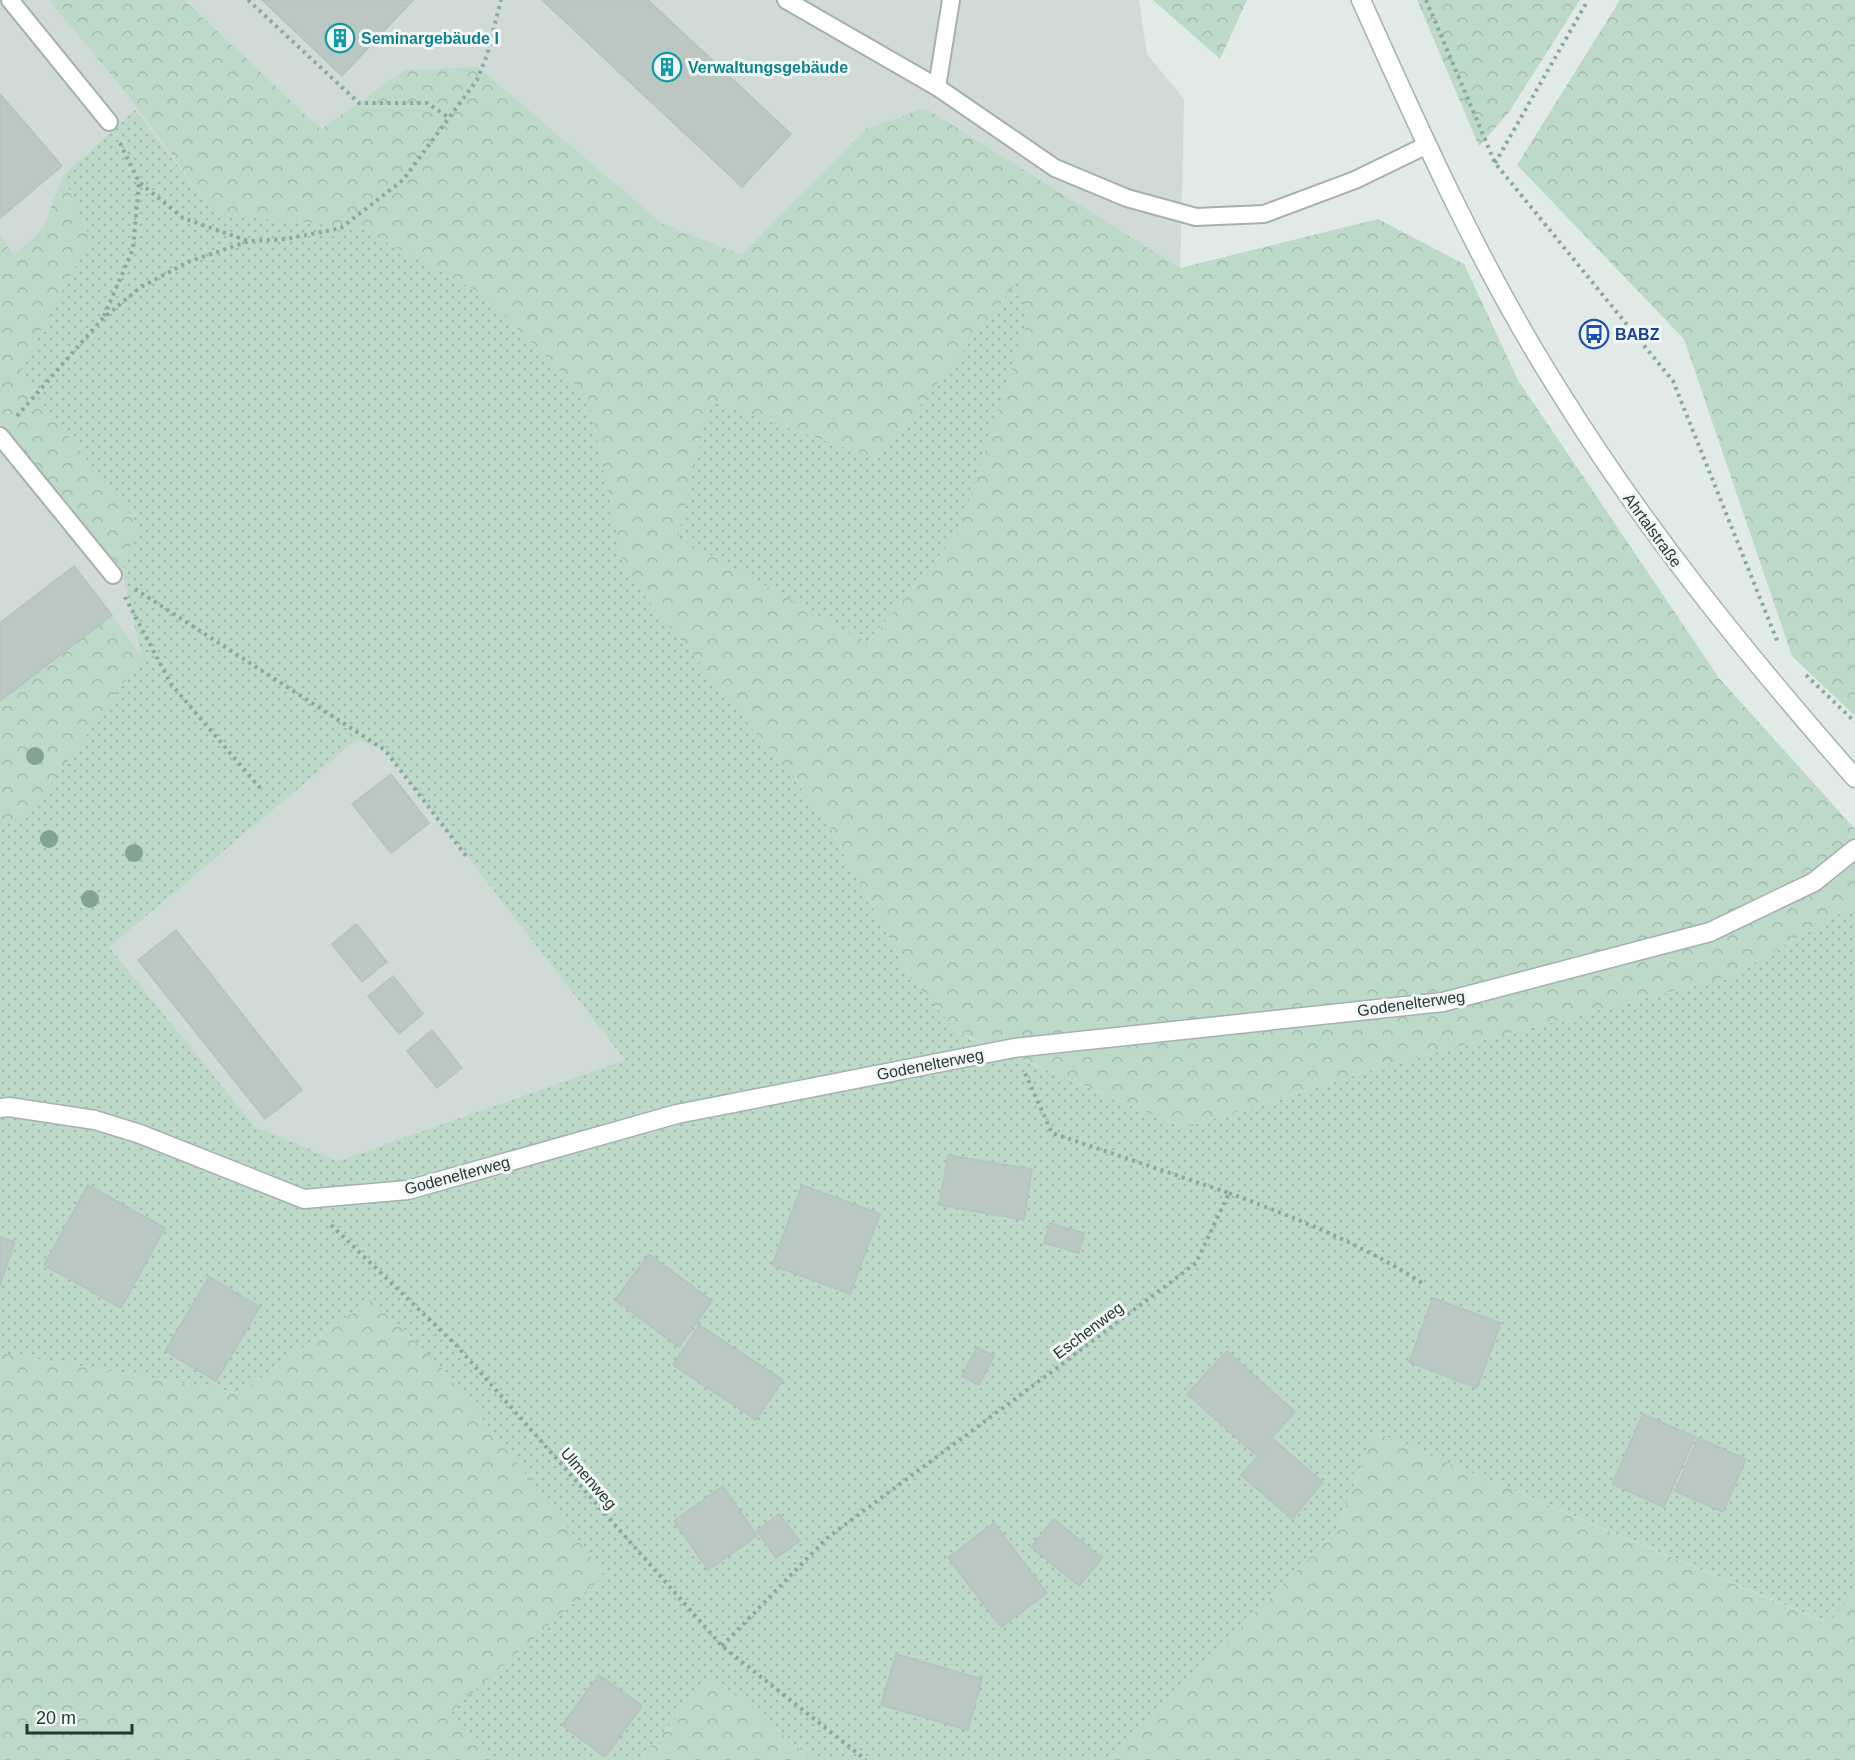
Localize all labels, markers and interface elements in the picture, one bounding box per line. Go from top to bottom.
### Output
building icon: Seminargebäude I [324,22,356,54]
place label: Seminargebäude I [361,30,499,47]
building icon: Verwaltungsgebäude [651,51,683,83]
place label: Verwaltungsgebäude [688,59,848,76]
bus stop icon: BABZ [1578,318,1610,350]
place label: BABZ [1615,326,1660,343]
street label: Ahrtalstraße [1620,490,1685,571]
street label: Godenelterweg [1356,988,1466,1019]
street label: Godenelterweg [875,1046,985,1083]
street label: Godenelterweg [403,1153,512,1198]
street label: Eschenweg [1050,1299,1126,1362]
street label: Ulmenweg [557,1444,620,1512]
scale bar [27,1697,132,1735]
text: 20 m [36,1708,76,1728]

